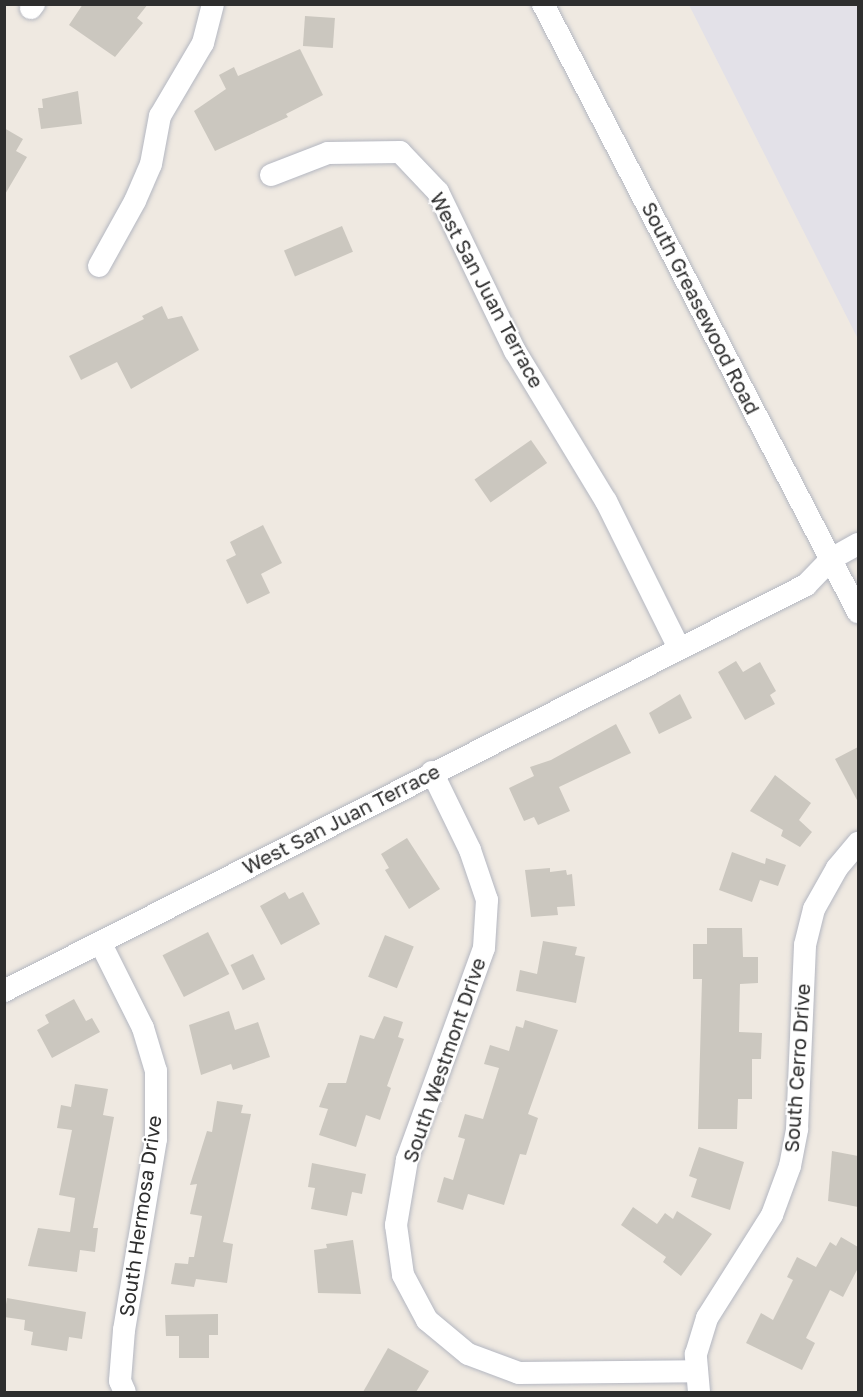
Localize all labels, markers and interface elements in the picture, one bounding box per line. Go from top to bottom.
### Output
street label: West San Juan Terrace [425,188,549,392]
street label: South Greasewood Road [637,198,765,418]
street label: West San Juan Terrace [238,759,444,879]
street label: South Westmont Drive [398,954,490,1166]
street label: South Cerro Drive [779,983,815,1153]
street label: South Hermosa Drive [114,1114,166,1318]

